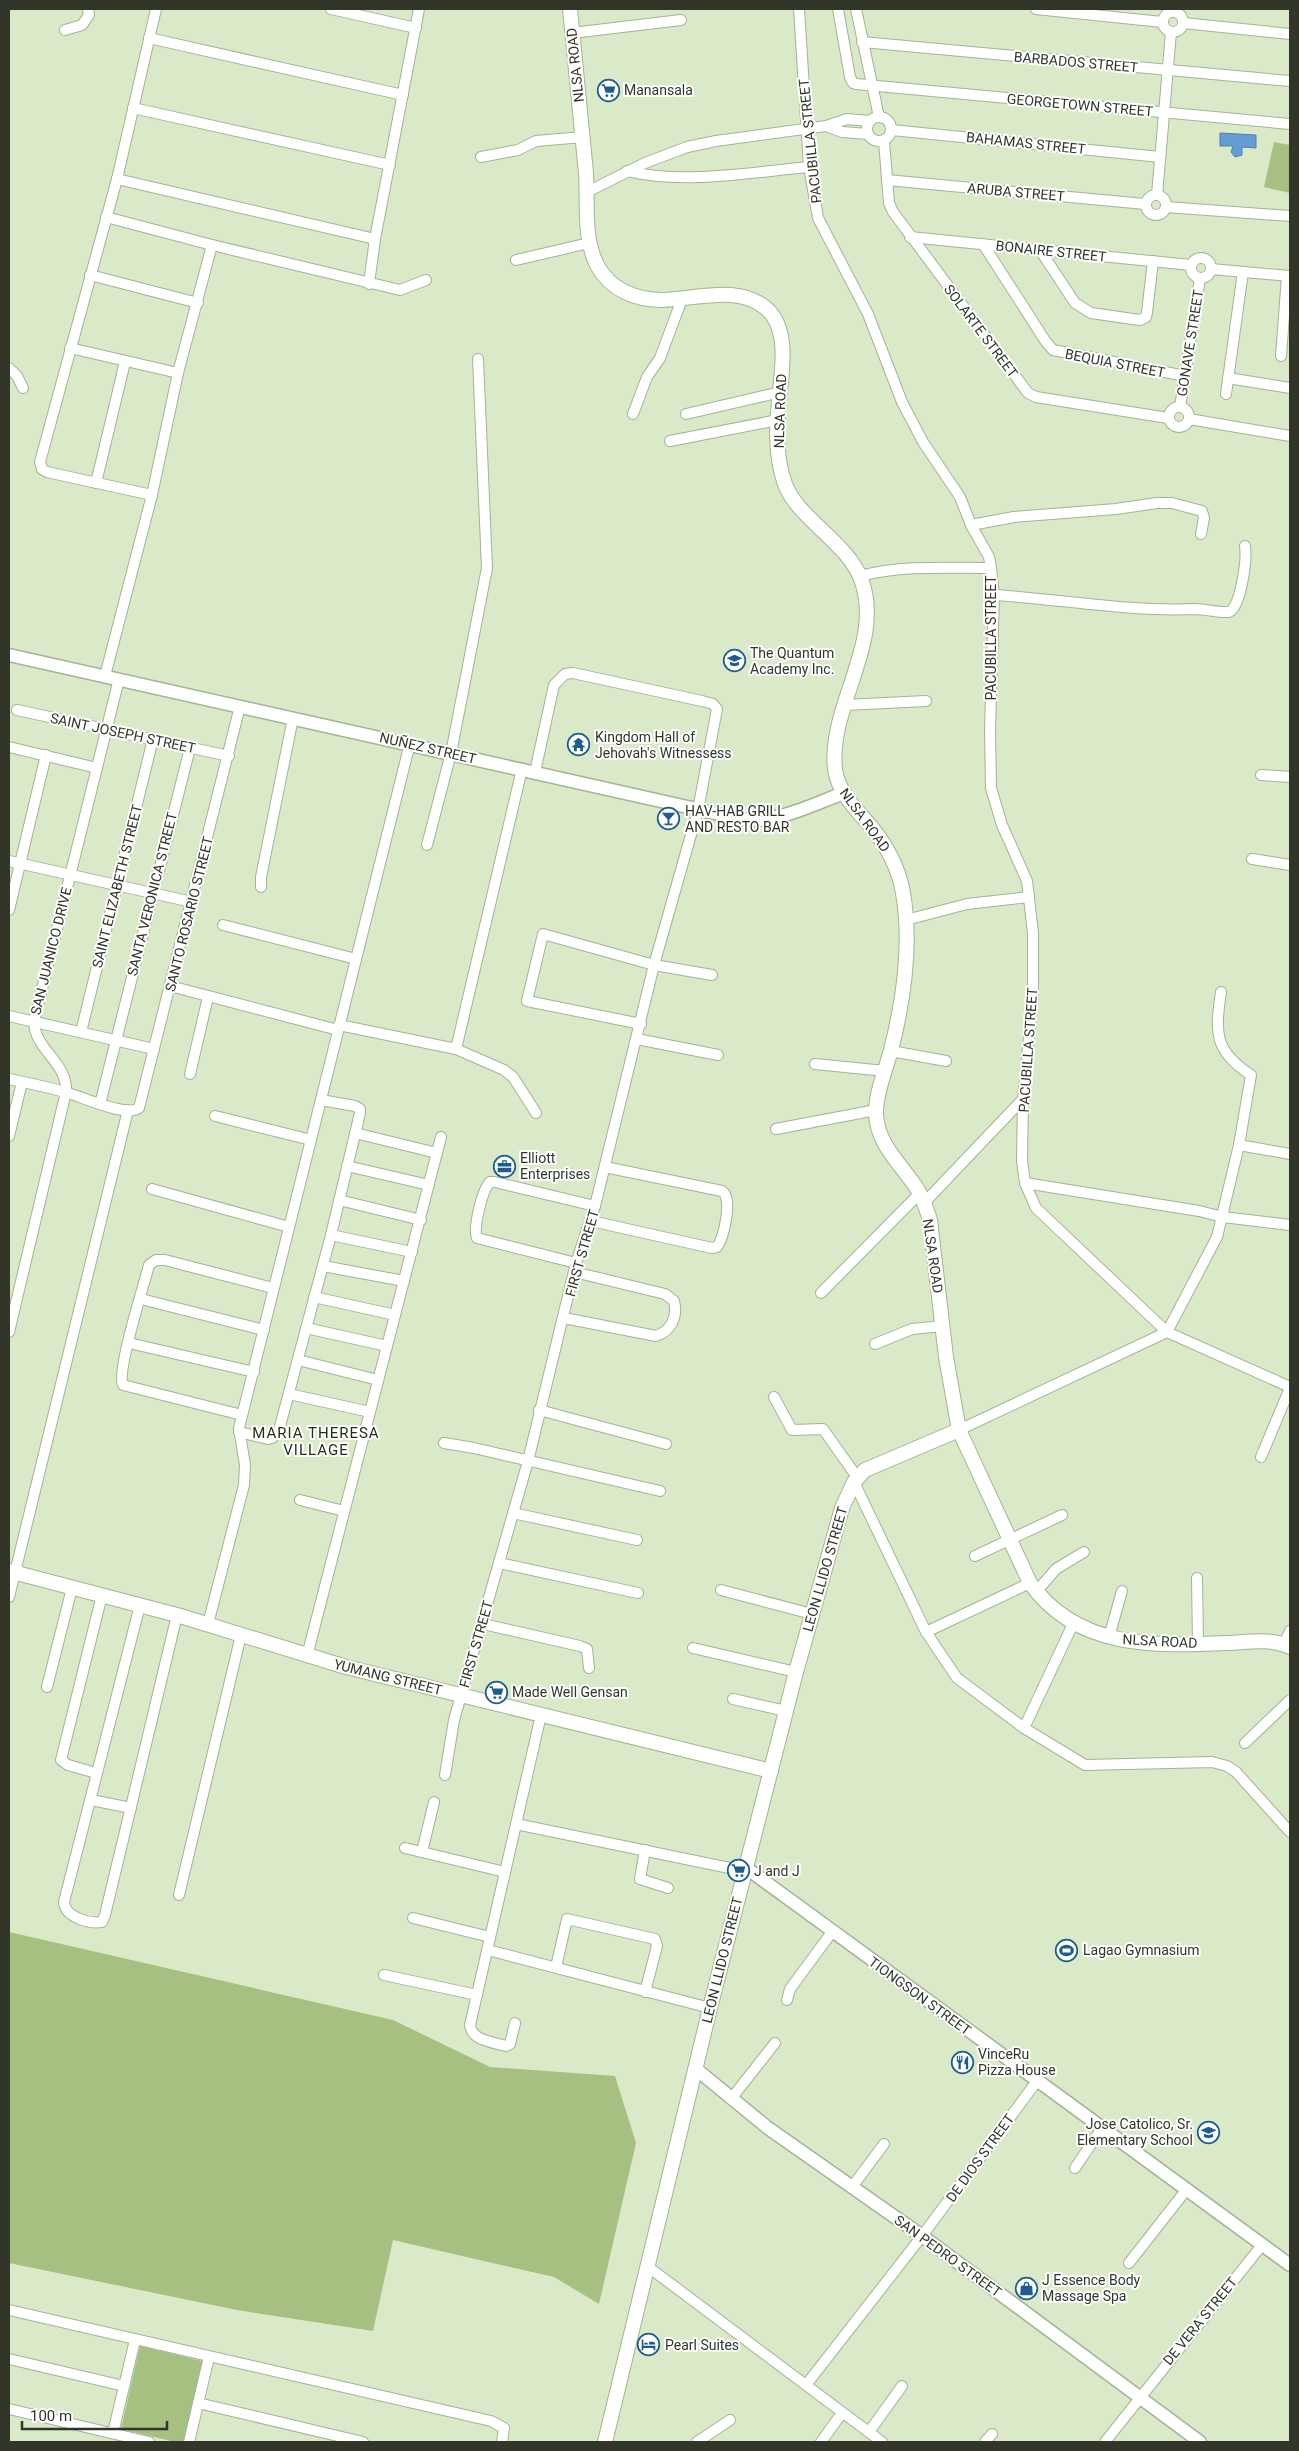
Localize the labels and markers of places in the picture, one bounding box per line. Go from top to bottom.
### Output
supermarket icon: Manansala [596,78,620,102]
place label: Manansala [624,82,693,98]
place label: The Quantum Academy Inc. [750,645,834,677]
school or university icon: The Quantum Academy Inc. [722,649,746,673]
place label: Kingdom Hall of Jehovah's Witnessess [595,729,732,761]
temple icon: Kingdom Hall of Jehovah's Witnessess [567,733,591,757]
place label: HAV-HAB GRILL AND RESTO BAR [685,803,790,835]
bar icon: HAV-HAB GRILL AND RESTO BAR [657,807,681,831]
place label: Elliott Enterprises [520,1150,590,1182]
office icon: Elliott Enterprises [492,1154,516,1178]
supermarket icon: Made Well Gensan [484,1680,508,1704]
place label: Made Well Gensan [512,1684,628,1700]
supermarket icon: J and J [726,1859,750,1883]
place label: J and J [754,1863,800,1879]
sports icon: Lagao Gymnasium [1055,1938,1079,1962]
place label: Lagao Gymnasium [1083,1942,1200,1958]
place label: VinceRu Pizza House [978,2046,1056,2078]
restaurant icon: VinceRu Pizza House [950,2050,974,2074]
place label: Jose Catolico, Sr. Elementary School [1077,2116,1193,2148]
school or university icon: Jose Catolico, Sr. Elementary School [1197,2120,1221,2144]
place label: J Essence Body Massage Spa [1042,2272,1141,2304]
shop icon: J Essence Body Massage Spa [1014,2276,1038,2300]
hotel icon: Pearl Suites [637,2333,661,2357]
place label: Pearl Suites [665,2337,739,2353]

